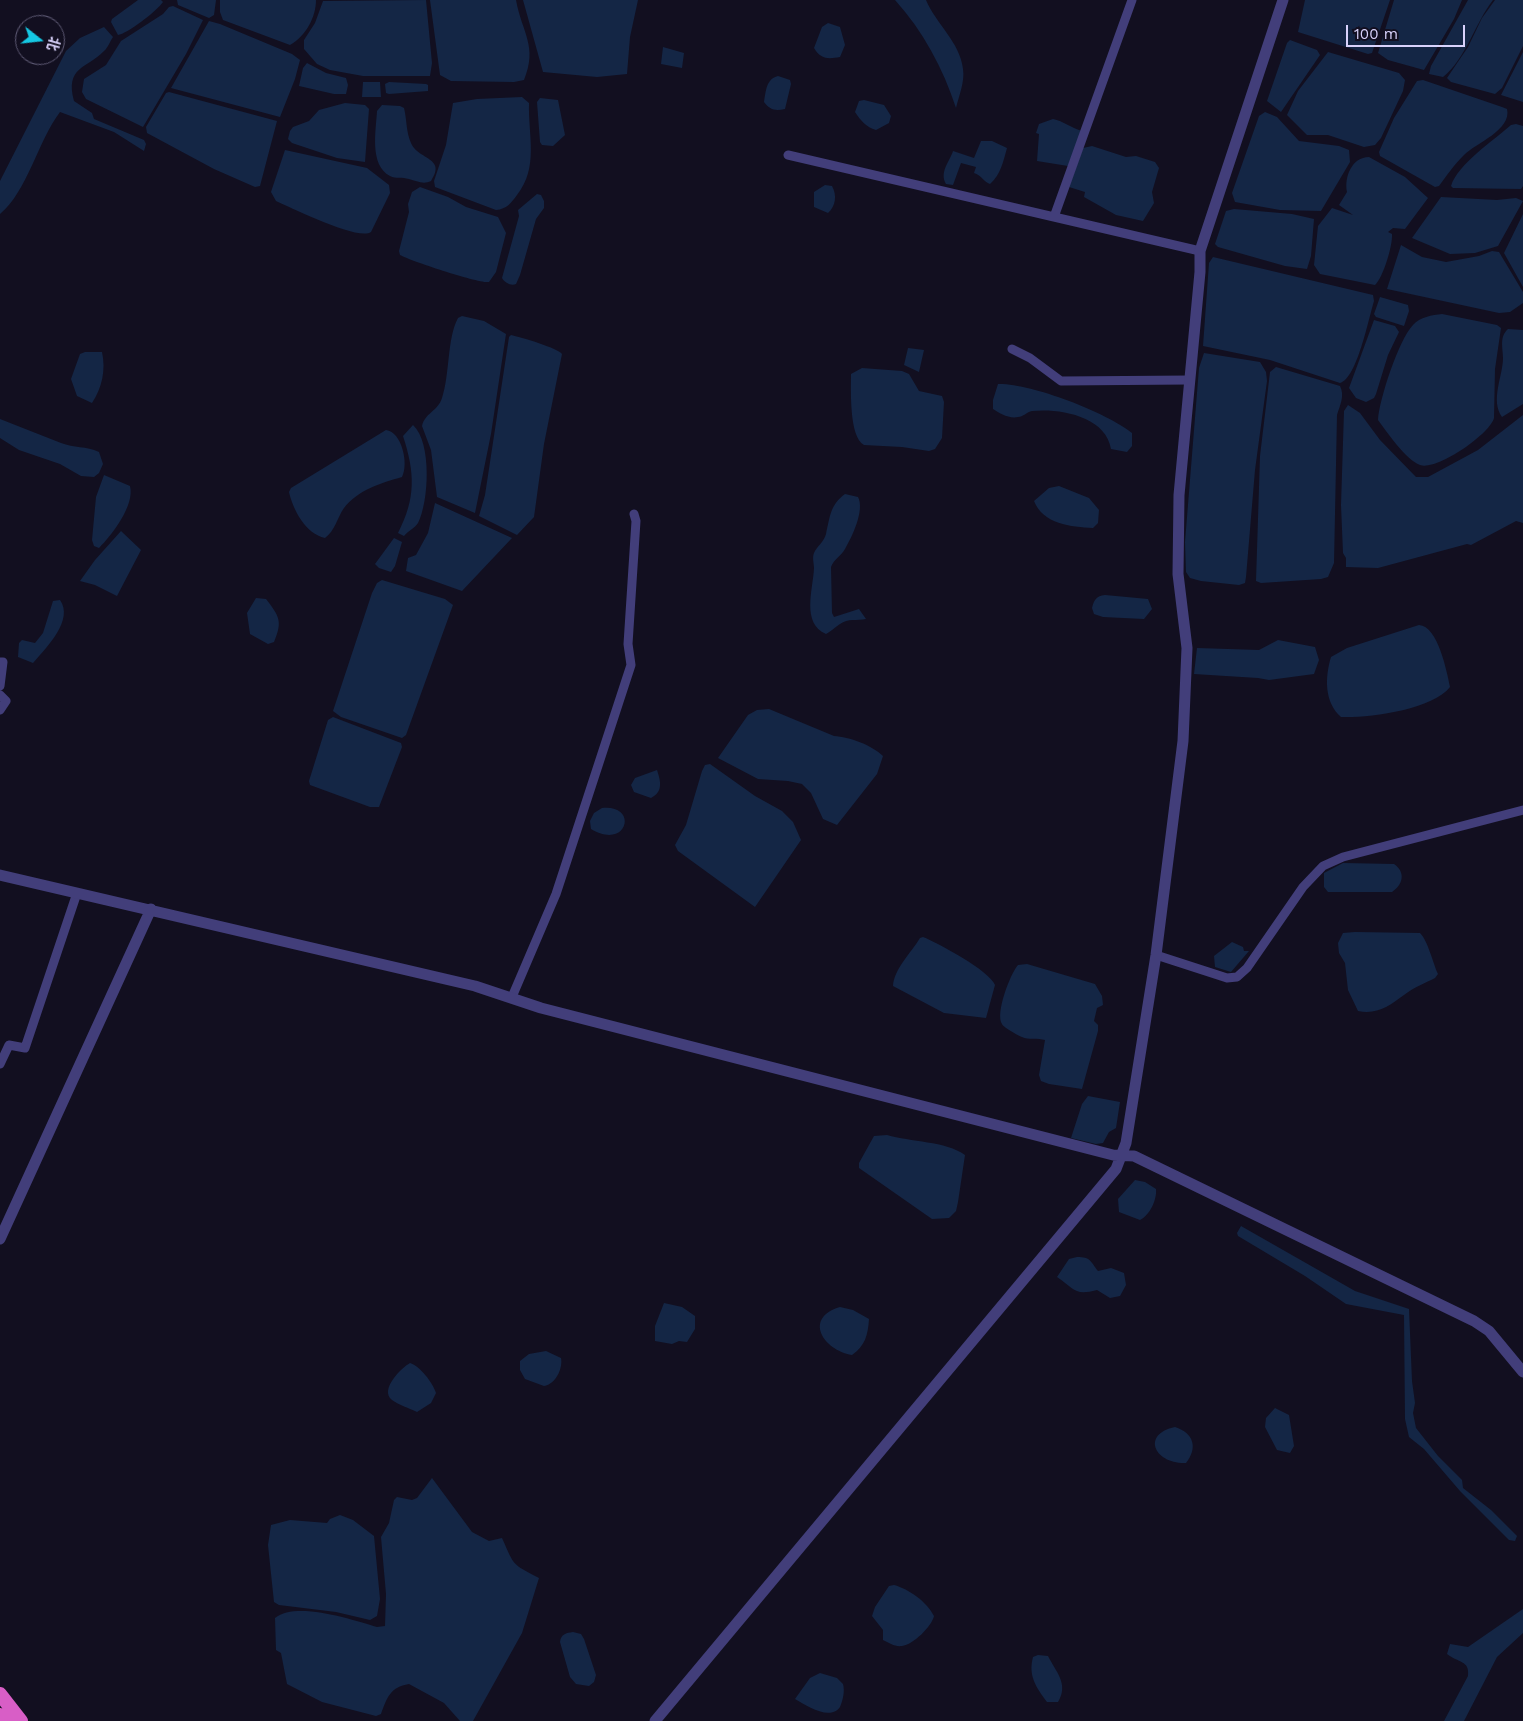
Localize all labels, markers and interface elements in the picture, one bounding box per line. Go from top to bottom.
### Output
north arrow [15,15,65,65]
scale bar [1348,15,1467,47]
text: 100 m [1354,25,1398,43]
text: 北 [44,35,63,53]

